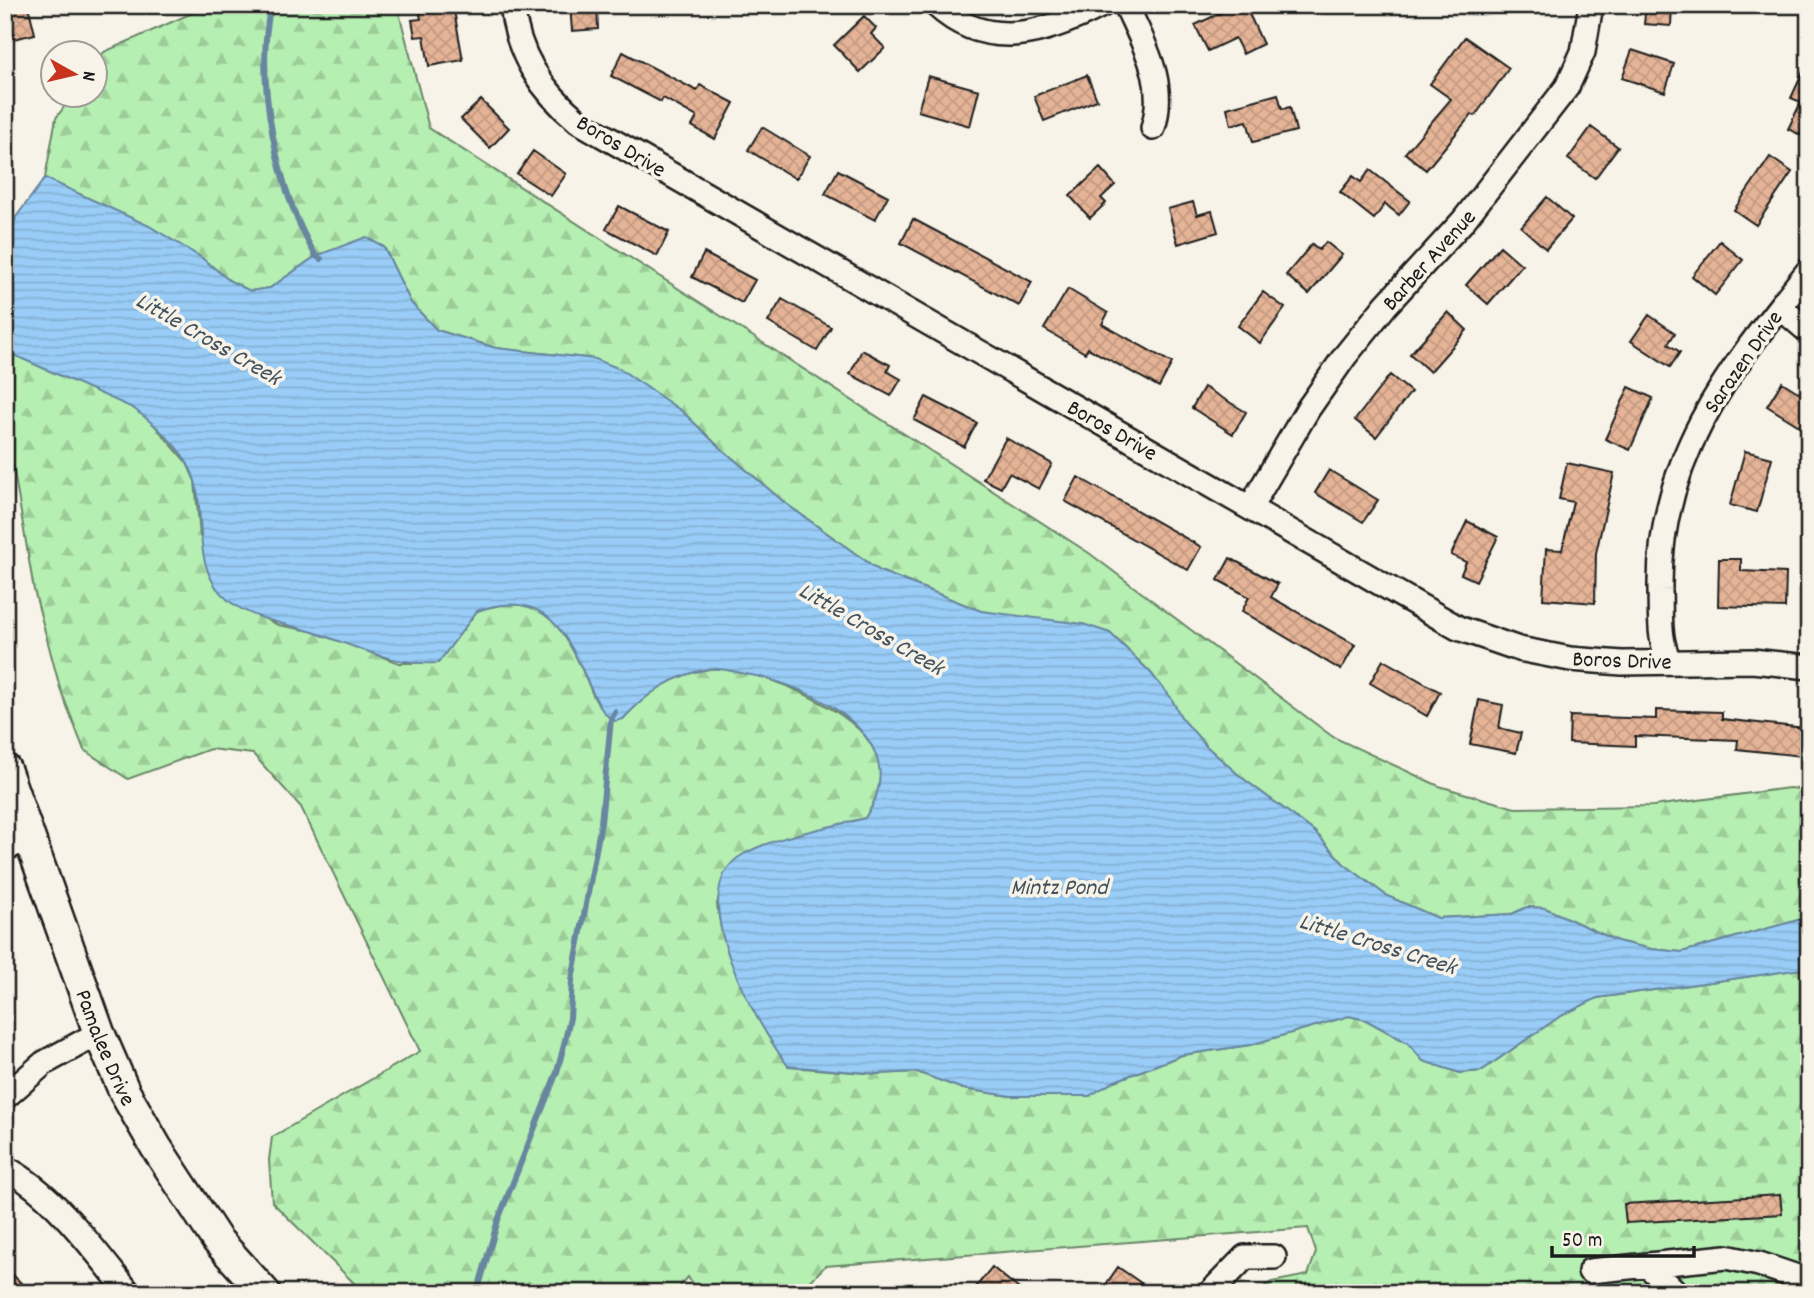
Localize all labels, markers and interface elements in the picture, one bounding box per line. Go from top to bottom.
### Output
north arrow [38,38,108,108]
text: N [73,69,101,82]
street label: Boros Drive [569,108,671,188]
street label: Barber Avenue [1376,203,1485,320]
water label: Little Cross Creek [129,285,288,397]
street label: Sarazen Drive [1697,305,1793,421]
street label: Boros Drive [1060,393,1162,471]
water label: Little Cross Creek [792,575,951,687]
street label: Boros Drive [1572,644,1672,681]
water label: Mintz Pond [1011,872,1110,906]
water label: Little Cross Creek [1294,906,1462,987]
street label: Pamalee Drive [65,985,142,1113]
scale bar [1552,1214,1693,1258]
text: 50 m [1562,1227,1602,1257]

